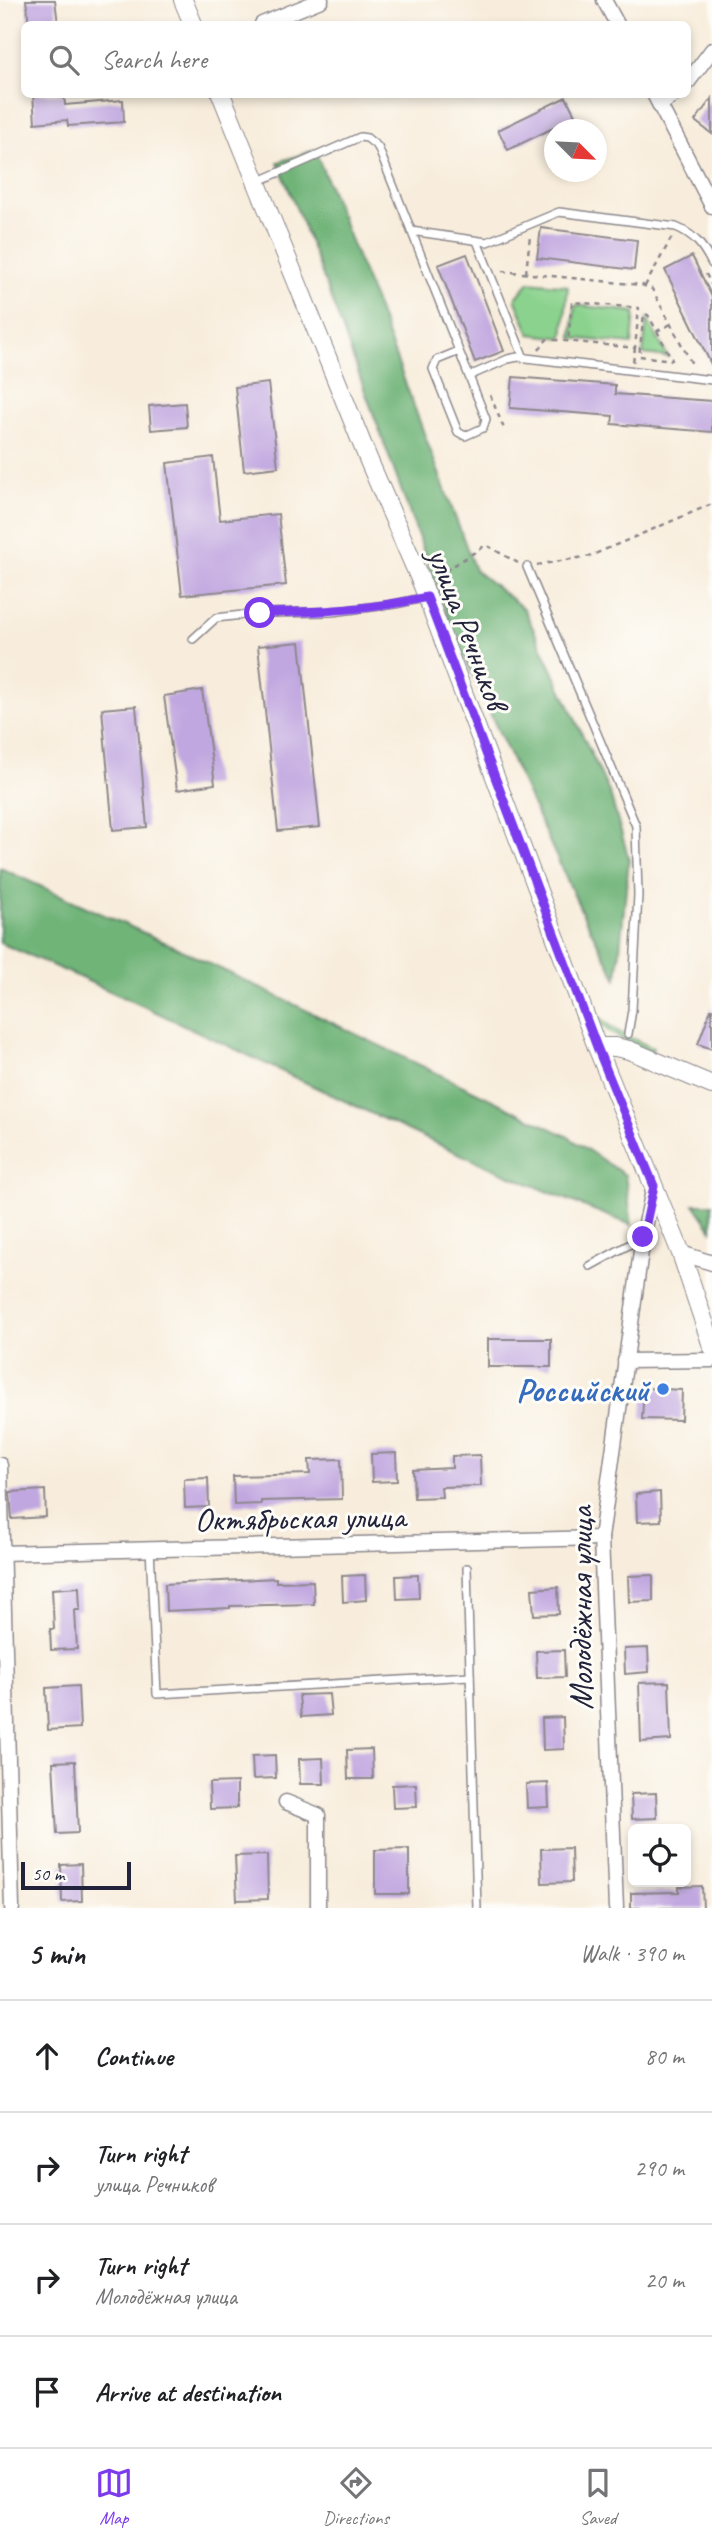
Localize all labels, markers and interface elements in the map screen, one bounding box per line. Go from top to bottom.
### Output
search box [21,21,691,98]
icon: search [45,41,83,79]
text: Search here [101,43,207,76]
north arrow [544,119,607,182]
street label: улица Речников [417,540,520,720]
route start [244,597,275,628]
route end [627,1221,658,1252]
place label: Российский [516,1369,651,1411]
marker: Российский [655,1381,671,1397]
street label: Октябрьская улица [194,1495,408,1541]
street label: Молодёжная улица [560,1504,602,1710]
map controls [628,1824,691,1887]
button: locate [628,1824,691,1887]
scale bar [21,1859,131,1891]
text: 50 m [32,1862,64,1886]
text: 5 min [28,1935,85,1973]
text: Walk · 390 m [580,1939,684,1968]
icon: ahead [28,2037,66,2075]
text: Continue [95,2040,173,2073]
text: 80 m [645,2042,684,2071]
text: Turn right [95,2137,186,2170]
icon: right [28,2149,66,2187]
text: 290 m [635,2154,684,2183]
text: улица Речников [95,2170,213,2199]
text: Turn right [95,2249,186,2282]
icon: right [28,2261,66,2299]
text: 20 m [645,2266,684,2295]
text: Молодёжная улица [95,2282,237,2311]
icon: arrive [28,2373,66,2411]
text: Arrive at destination [95,2376,281,2409]
tab: Map [95,2464,133,2530]
tab: Directions [323,2464,389,2530]
tab: Saved [579,2464,617,2530]

